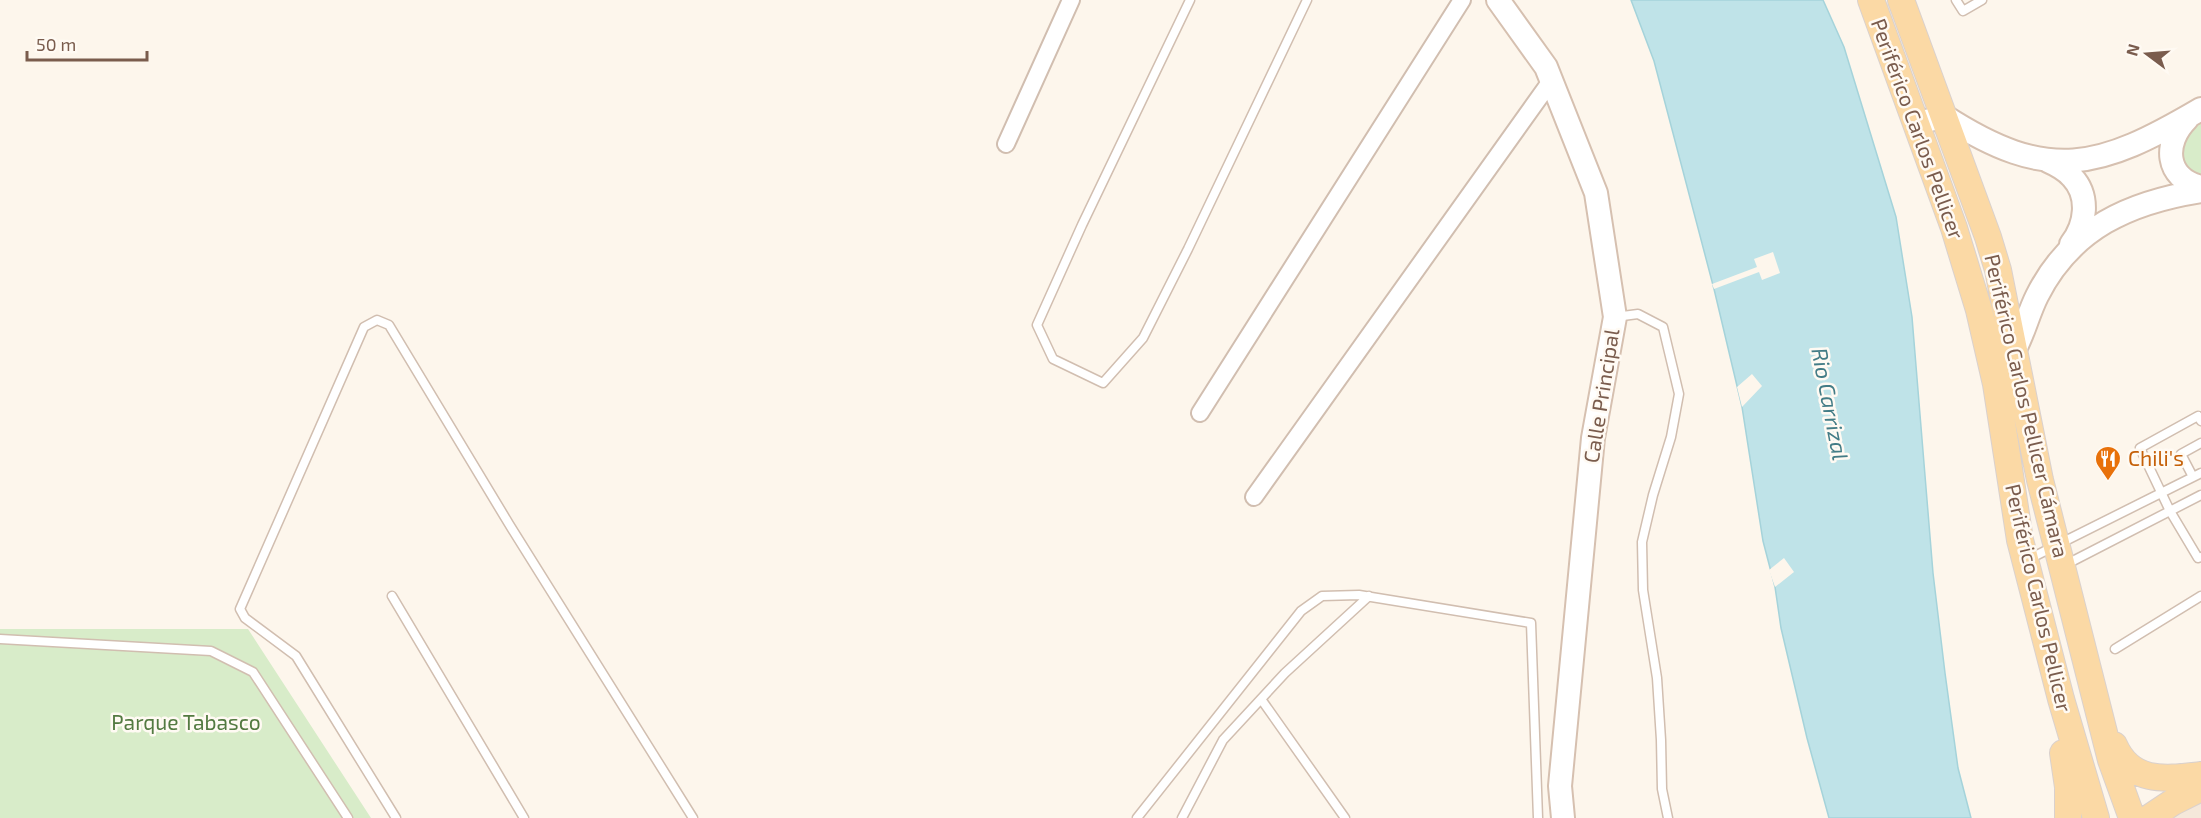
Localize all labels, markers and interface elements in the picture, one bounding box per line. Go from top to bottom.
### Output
street label: Periférico Carlos Pellicer [1867,15,1970,243]
scale bar [27,24,147,62]
north arrow [2117,24,2177,84]
text: 50 m [36,33,76,55]
text: N [2121,42,2143,58]
street label: Periférico Carlos Pellicer Cámara [1980,251,2075,560]
street label: Calle Principal [1578,326,1624,465]
water label: Rio Carrizal [1807,345,1855,462]
restaurant icon: Chili's [2093,444,2123,482]
place label: Chili's [2128,445,2184,470]
street label: Periférico Carlos Pellicer [2001,481,2078,715]
park label: Parque Tabasco [111,709,261,734]

